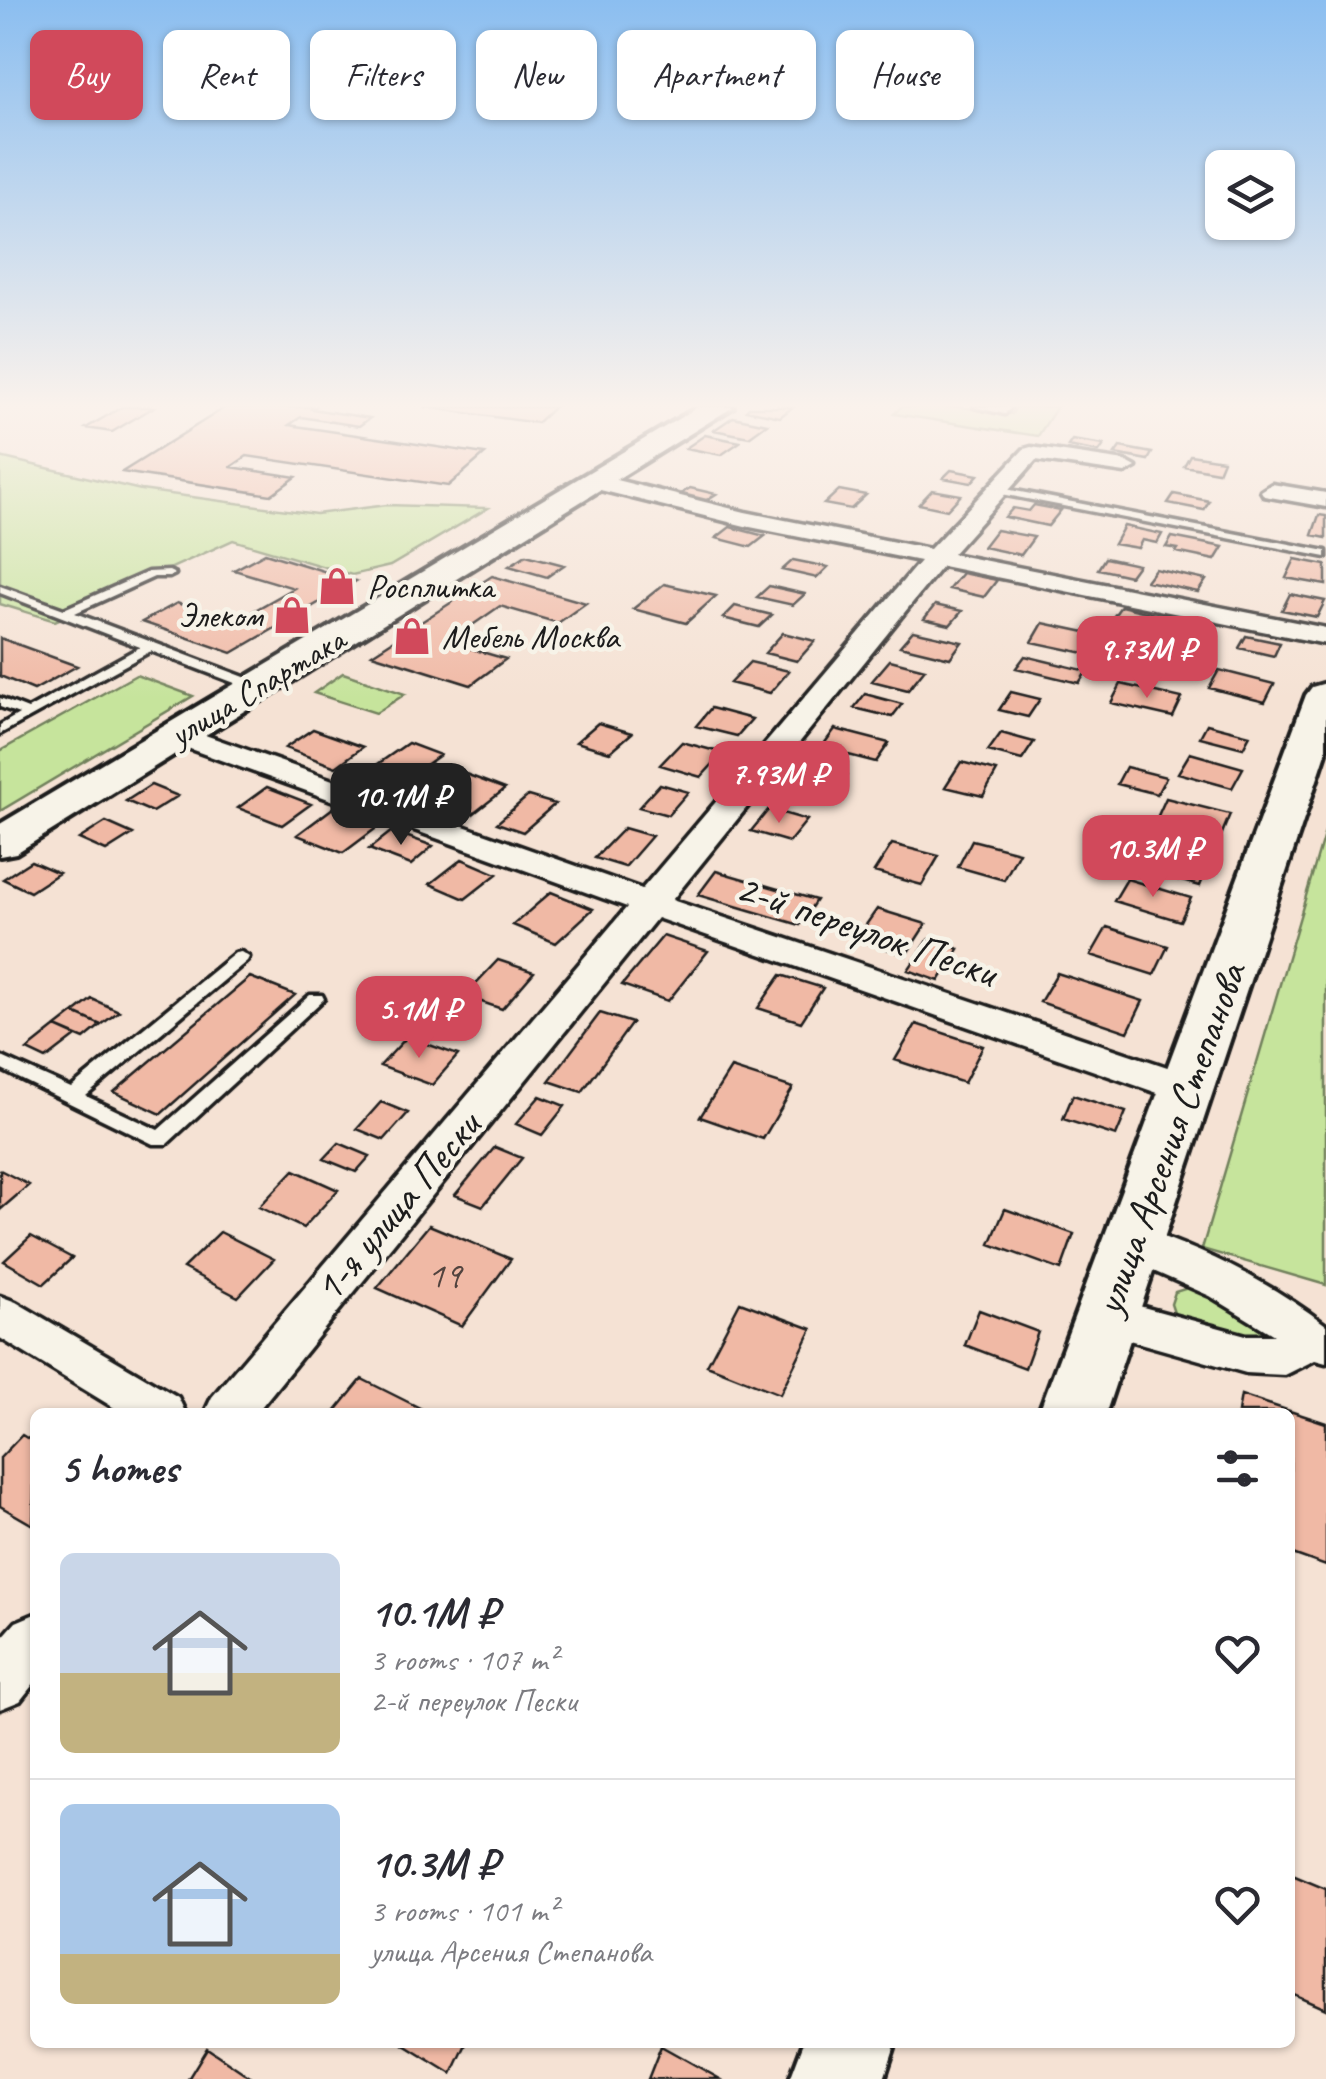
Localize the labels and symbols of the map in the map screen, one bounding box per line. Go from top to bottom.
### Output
place label: Росплитка [367,564,496,609]
shop icon: Росплитка [316,565,358,607]
place label: Элеком [178,593,265,638]
shop icon: Элеком [271,594,313,636]
place label: Мебель Москва [442,614,622,659]
shop icon: Мебель Москва [391,615,433,657]
street label: улица Спартака [159,616,355,758]
pin: 9.73M ₽ [1055,616,1239,701]
pin: 7.93M ₽ [687,741,871,826]
pin: 10.1M ₽ [309,763,493,848]
pin: 10.3M ₽ [1061,815,1245,900]
street label: 2-й переулок Пески [729,861,1007,1000]
street label: улица Арсения Степанова [1081,954,1259,1325]
pin: 5.1M ₽ [338,976,500,1061]
street label: 1-я улица Пески [302,1098,494,1313]
house number: 19 [427,1251,464,1298]

